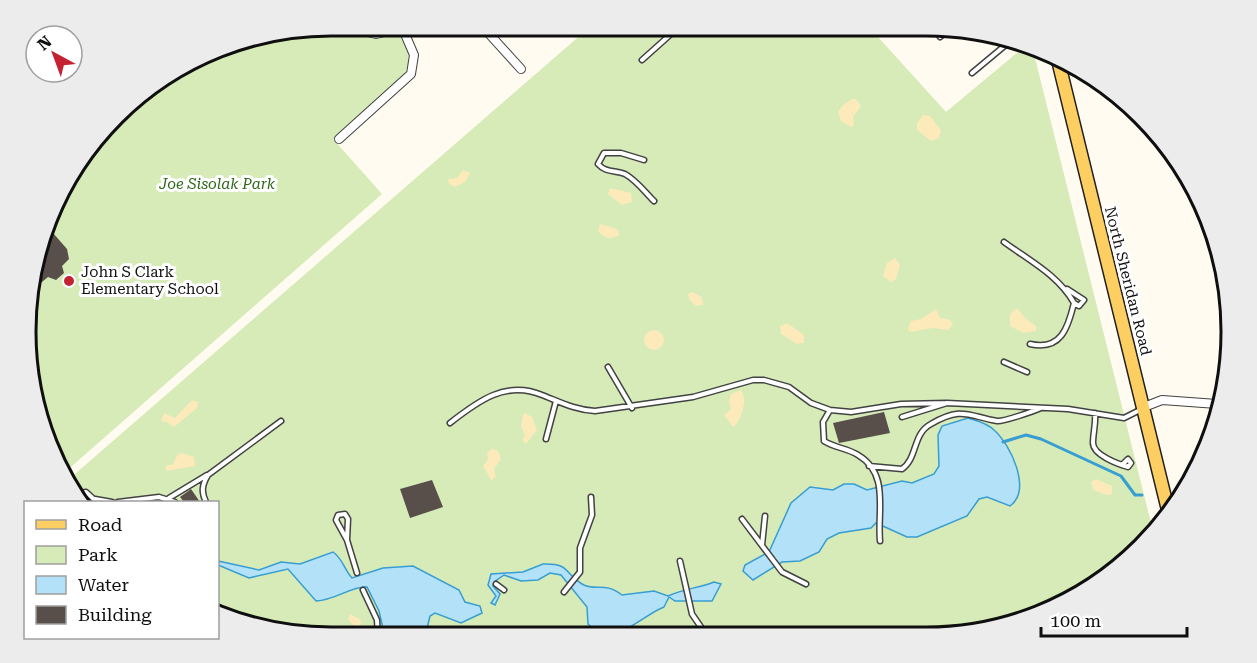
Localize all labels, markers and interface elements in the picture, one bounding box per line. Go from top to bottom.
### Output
north arrow [24,24,84,84]
text: N [34,32,55,54]
park label: Joe Sisolak Park [158,175,276,193]
street label: North Sheridan Road [1101,205,1155,358]
place label: John S Clark Elementary School [81,263,219,298]
marker: John S Clark Elementary School [62,274,76,288]
legend [24,501,219,639]
text: Road [78,514,123,535]
text: Park [78,544,118,565]
text: Water [78,574,129,595]
scale bar [1041,600,1186,638]
text: Building [78,604,152,625]
text: 100 m [1050,610,1101,631]

